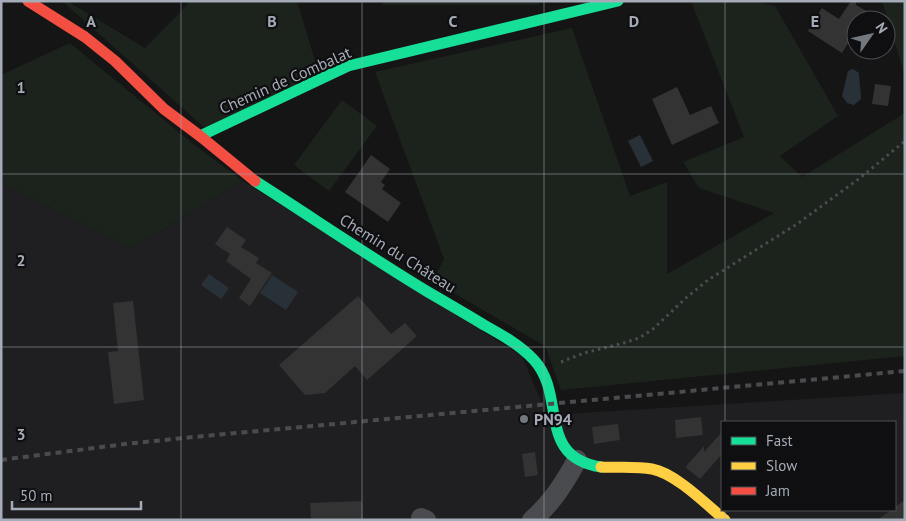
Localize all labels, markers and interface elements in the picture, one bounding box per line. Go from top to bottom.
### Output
north arrow [846,10,896,60]
text: A [86,11,96,31]
text: B [267,11,277,31]
text: C [449,11,458,31]
text: D [629,11,639,31]
text: E [811,11,819,31]
text: N [872,19,892,37]
street label: Chemin de Combalat [216,42,354,118]
text: 1 [16,77,26,97]
street label: Chemin du Château [336,209,460,297]
text: 2 [16,250,26,270]
place label: PN94 [534,409,572,429]
marker: PN94 [518,413,530,425]
legend [721,421,896,511]
text: 3 [16,424,26,444]
text: Fast [766,431,793,450]
text: Slow [766,456,797,475]
scale bar [12,478,141,510]
text: Jam [765,481,790,500]
text: 50 m [20,486,53,505]

